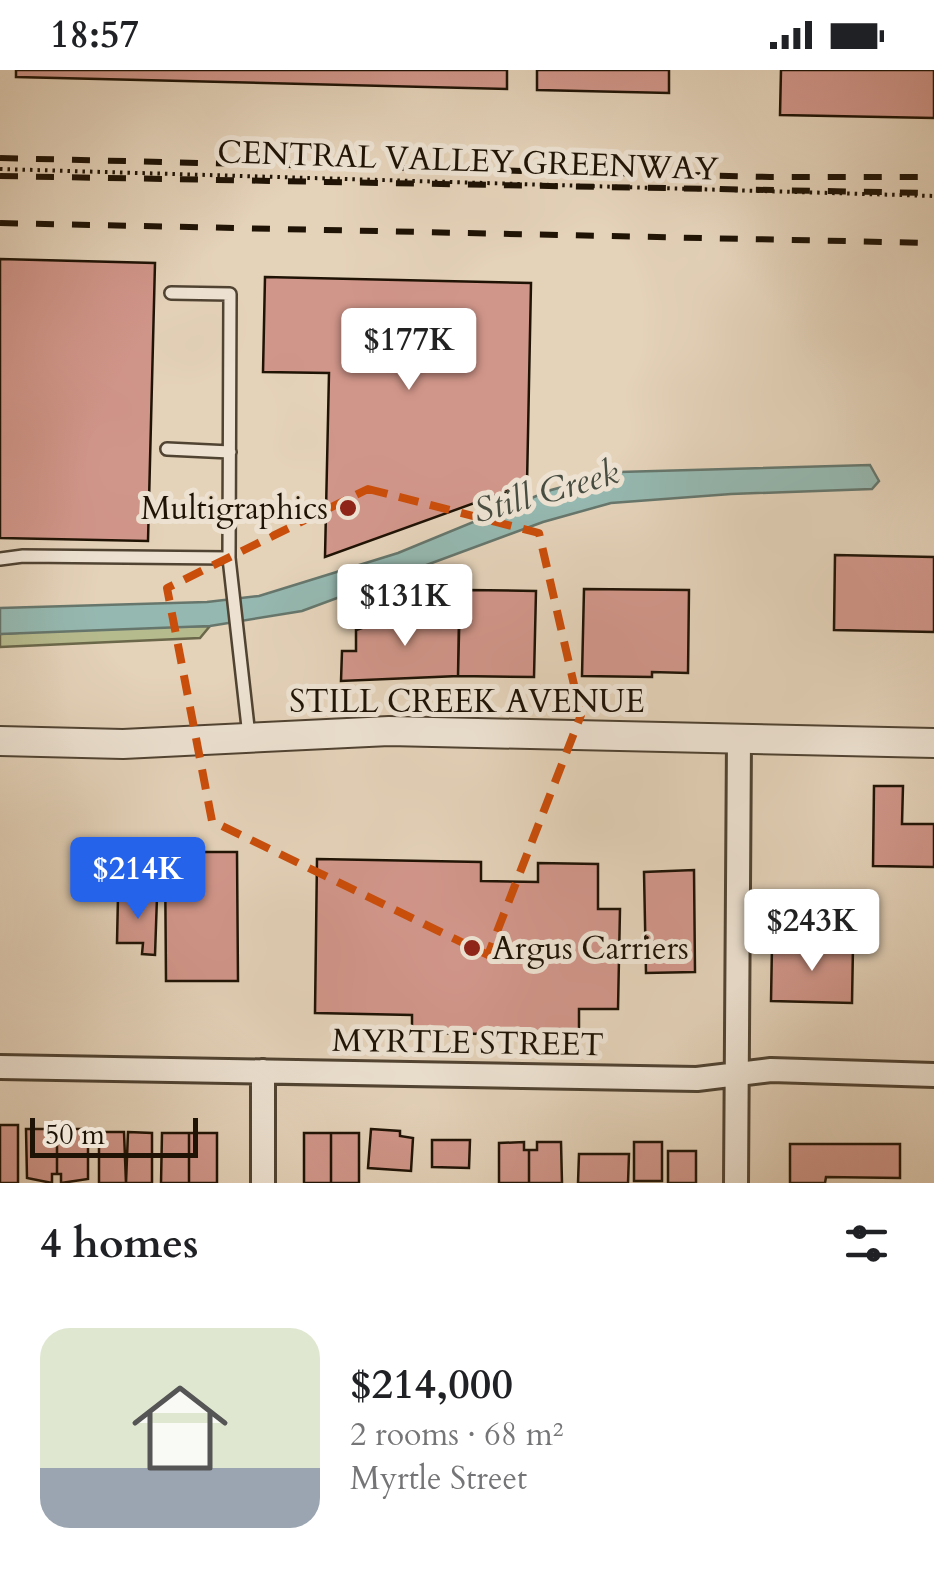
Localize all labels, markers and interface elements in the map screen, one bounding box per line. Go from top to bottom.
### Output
text: 18:57 [50,9,139,61]
street label: CENTRAL VALLEY GREENWAY [217,130,719,192]
pin: $177K [339,308,479,393]
text: $177K [363,318,455,362]
water label: Still Creek [468,448,625,536]
place label: Multigraphics [141,487,328,531]
marker: Multigraphics [337,497,359,519]
pin: $131K [335,564,475,649]
text: $131K [359,574,451,618]
street label: STILL CREEK AVENUE [289,680,645,724]
pin: $214K [68,837,208,922]
text: $214K [92,847,184,891]
pin: $243K [742,889,882,974]
text: $243K [766,899,858,943]
place label: Argus Carriers [492,927,689,971]
marker: Argus Carriers [461,937,483,959]
street label: MYRTLE STREET [332,1019,604,1067]
scale bar [30,1113,198,1158]
text: 50 m [45,1116,105,1154]
text: 4 homes [40,1215,198,1272]
icon: filters [839,1216,894,1271]
text: $214,000 [350,1356,513,1413]
icon: home [120,1368,240,1488]
text: 2 rooms · 68 m² [350,1413,563,1457]
text: Myrtle Street [350,1457,527,1501]

